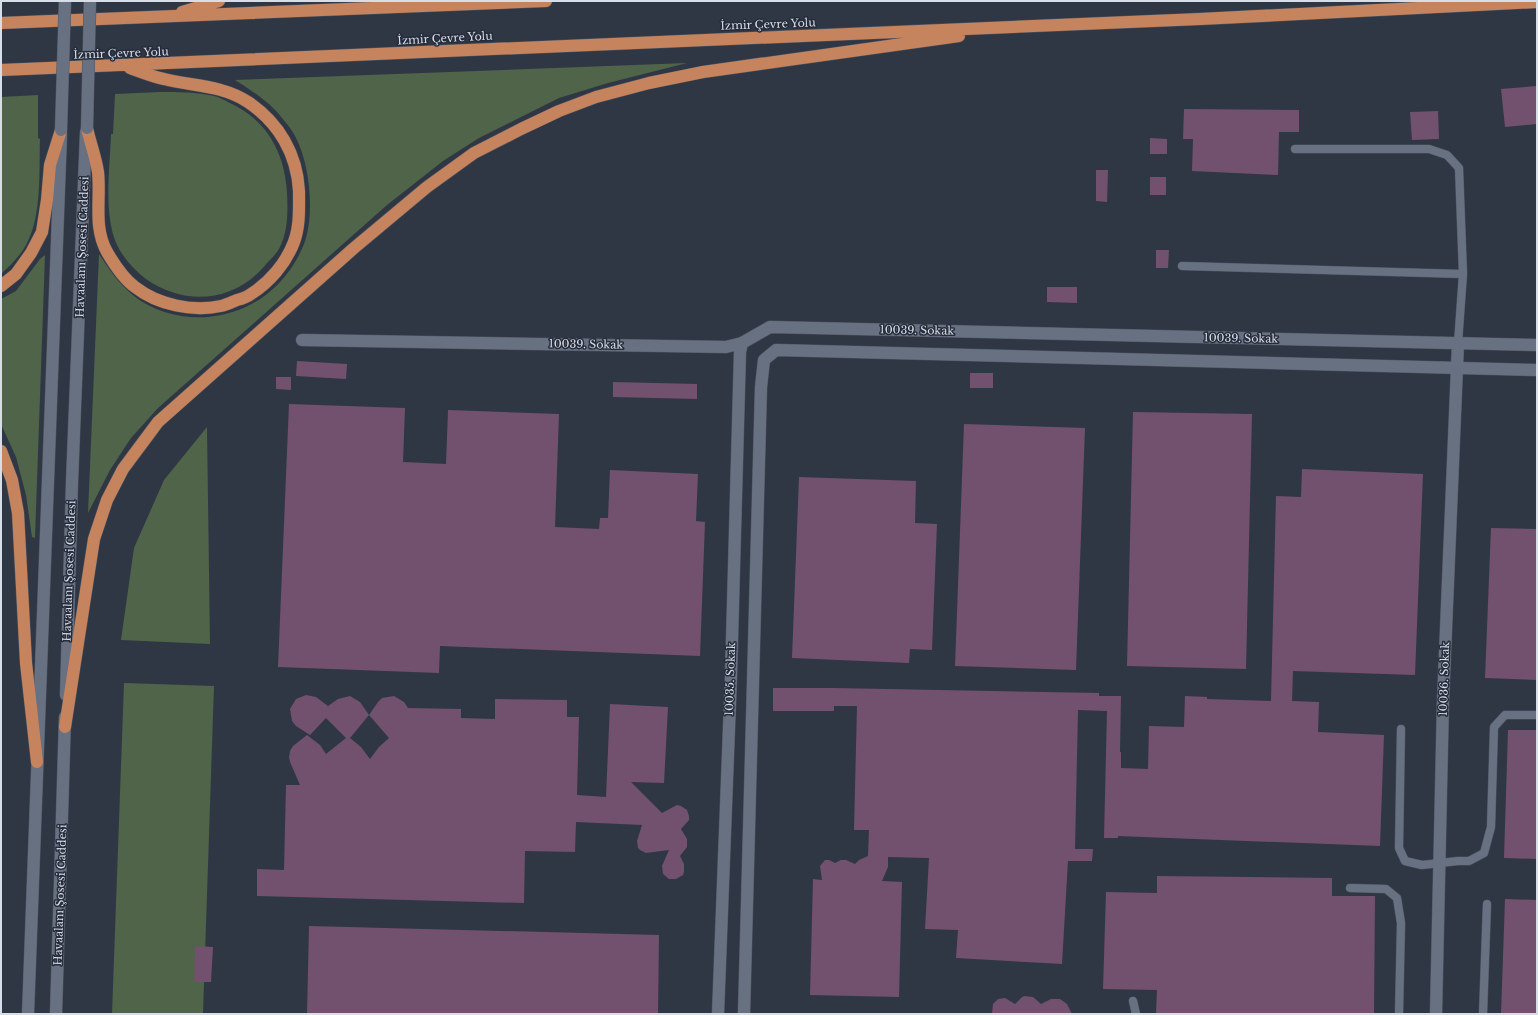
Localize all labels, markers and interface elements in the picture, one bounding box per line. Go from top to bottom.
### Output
street label: İzmir Çevre Yolu [720,15,816,33]
street label: İzmir Çevre Yolu [397,28,494,47]
street label: İzmir Çevre Yolu [73,44,169,62]
street label: Havaalanı Şosesi Caddesi [73,176,91,318]
street label: 10039. Sokak [880,322,954,338]
street label: 10039. Sokak [1204,330,1278,346]
street label: 10039. Sokak [549,336,623,352]
street label: Havaalanı Şosesi Caddesi [60,500,78,642]
street label: 10036. Sokak [1436,641,1452,716]
street label: 10035. Sokak [722,642,738,716]
street label: Havaalanı Şosesi Caddesi [51,824,69,966]

